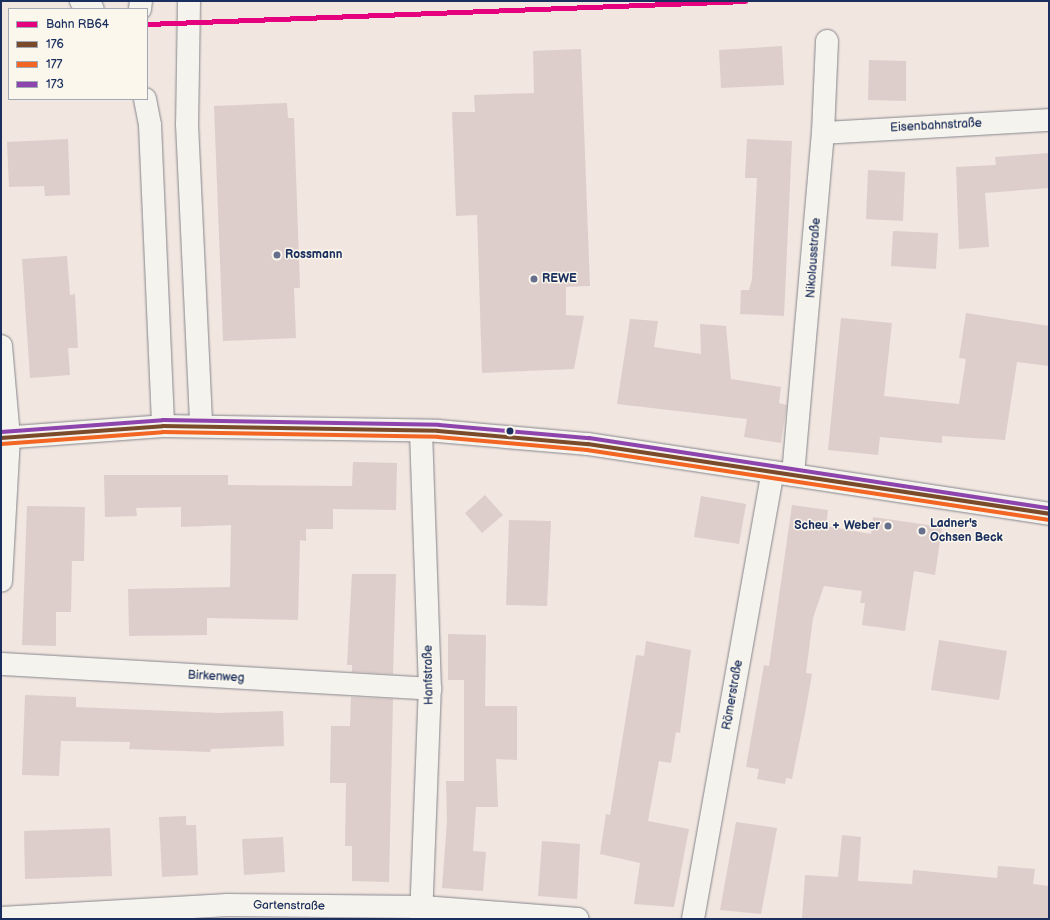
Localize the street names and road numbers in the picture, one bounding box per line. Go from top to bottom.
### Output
street label: Eisenbahnstraße [890,116,982,136]
street label: Nikolausstraße [804,217,824,299]
street label: Hanfstraße [421,645,437,705]
street label: Römerstraße [720,659,746,731]
street label: Birkenweg [187,668,245,686]
street label: Gartenstraße [253,898,325,914]

